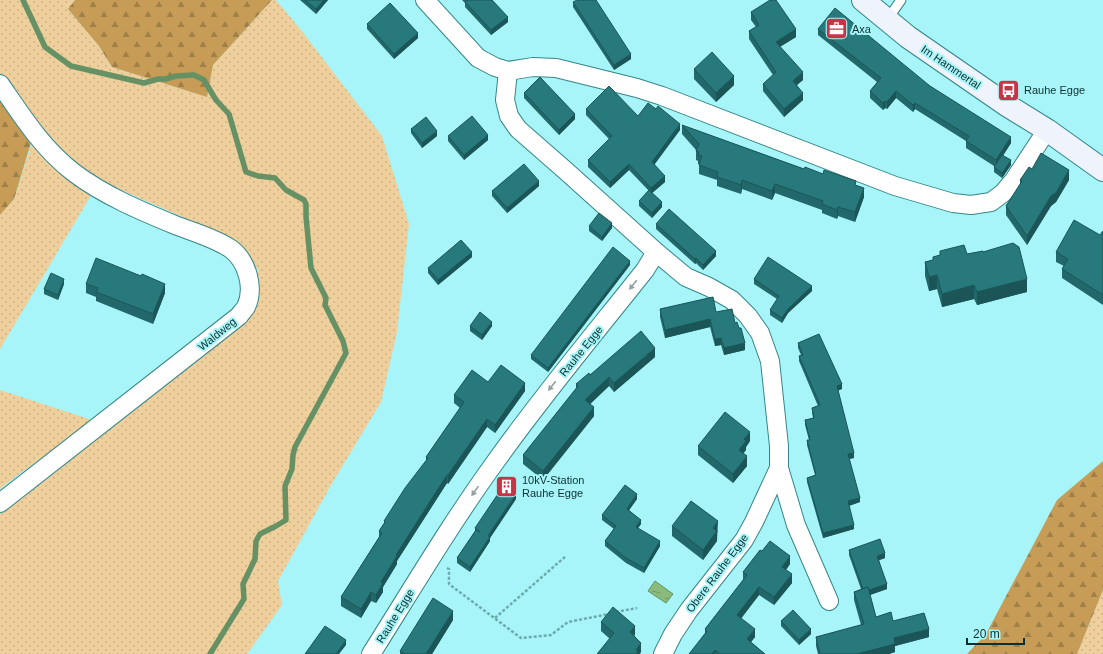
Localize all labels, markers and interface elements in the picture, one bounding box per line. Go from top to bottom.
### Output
office icon: Axa [824,16,850,42]
place label: Axa [852,23,872,35]
street label: Im Hammertal [919,43,983,91]
bus stop icon: Rauhe Egge [996,77,1022,103]
place label: Rauhe Egge [1024,84,1085,96]
one-way arrow [629,279,638,290]
street label: Waldweg [196,315,238,353]
street label: Rauhe Egge [557,323,605,379]
one-way arrow [548,381,557,392]
building icon: 10kV-Station Rauhe Egge [494,473,520,499]
place label: 10kV-Station Rauhe Egge [522,474,584,499]
one-way arrow [471,485,479,496]
street label: Obere Rauhe Egge [684,532,750,614]
street label: Rauhe Egge [374,587,416,645]
scale bar [967,620,1024,646]
text: 20 m [973,627,1000,641]

